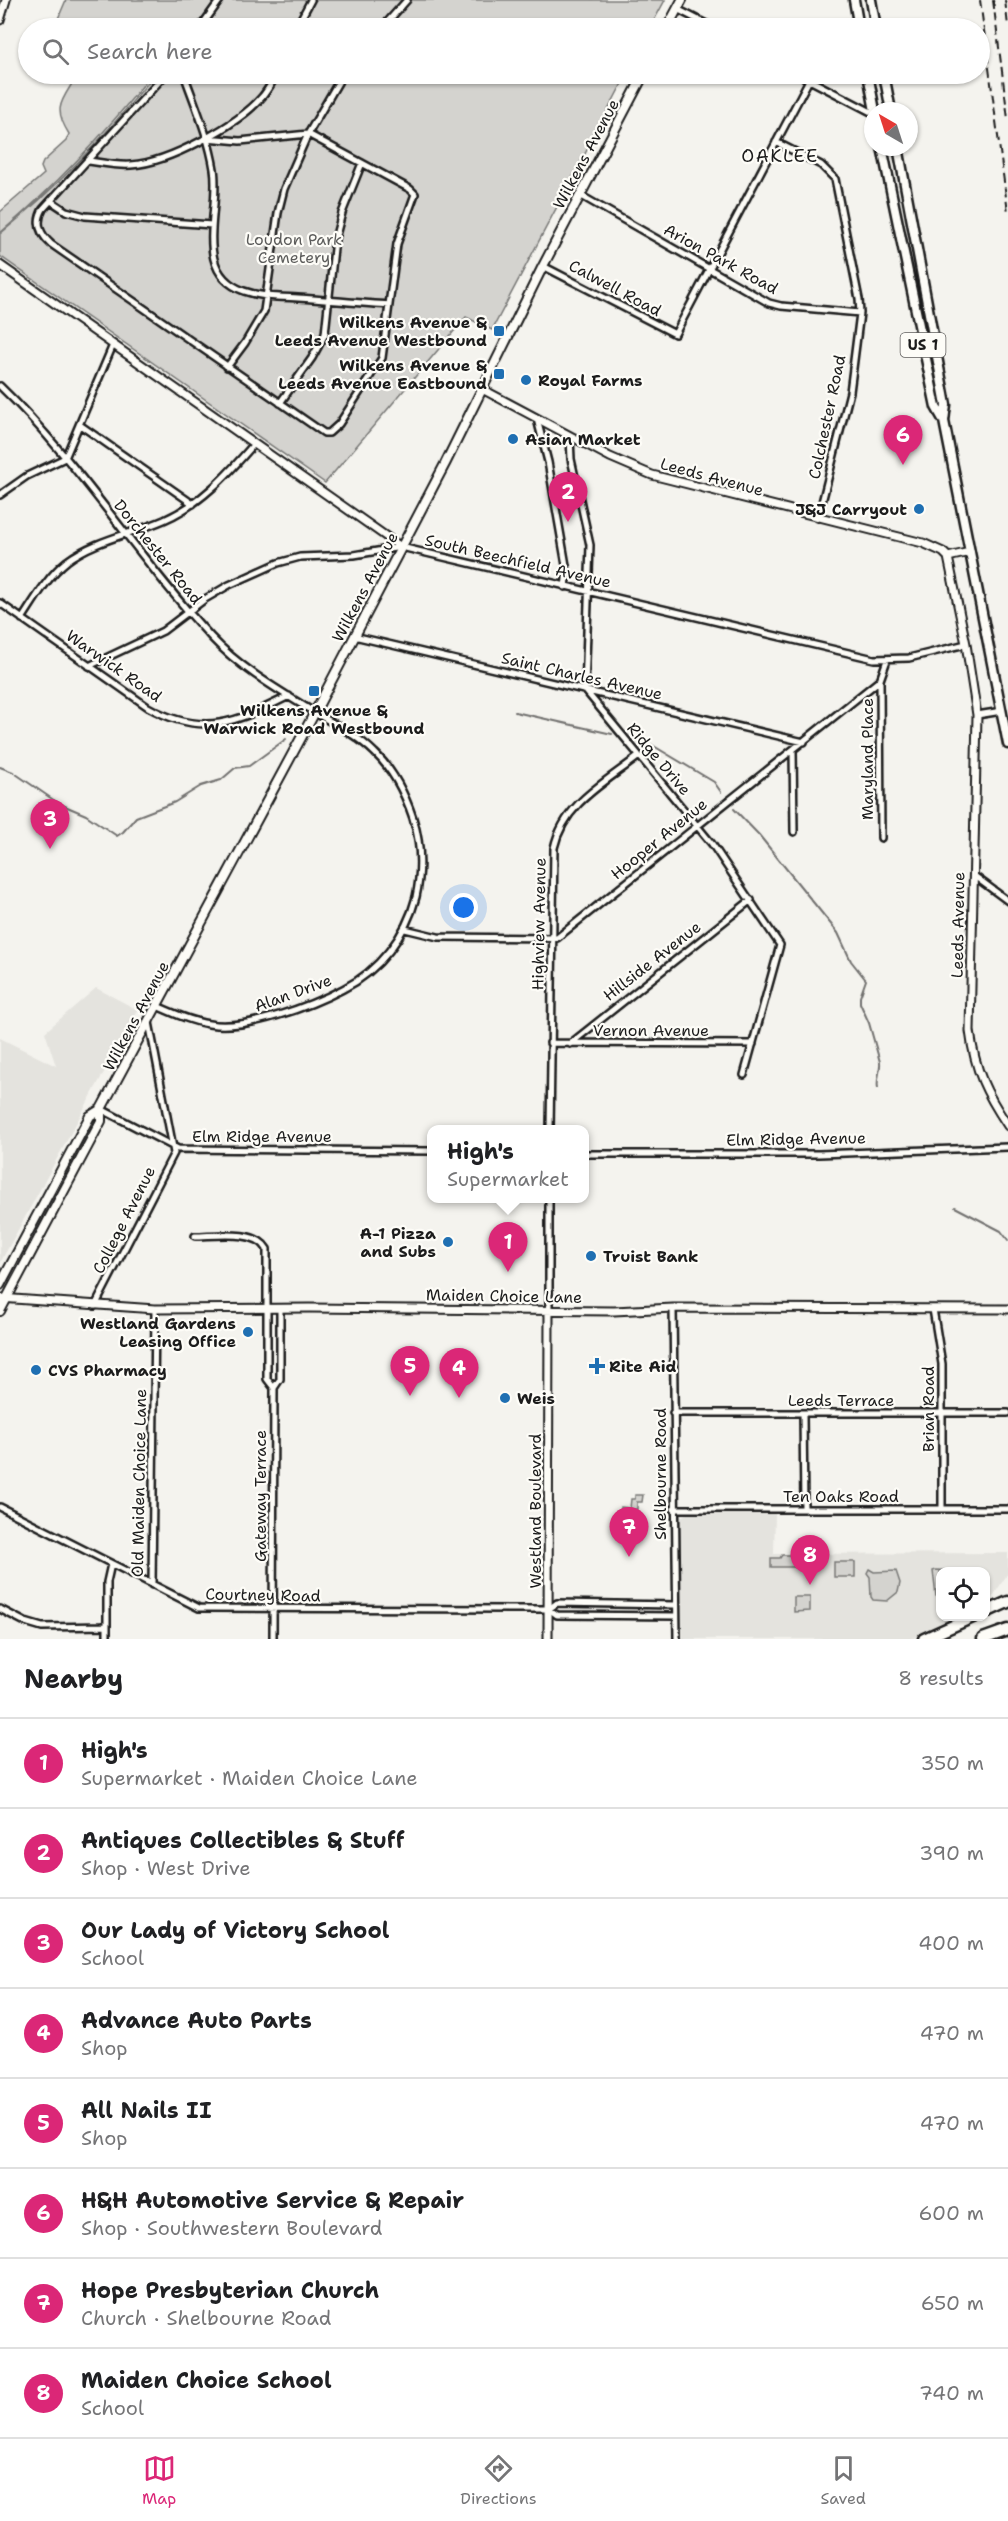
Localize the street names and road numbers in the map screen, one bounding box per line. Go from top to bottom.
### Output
street label: Wilkens Avenue [548,95,624,213]
street label: Arion Park Road [660,219,782,299]
street label: Calwell Road [565,255,665,321]
road number: US 1 [900,333,946,357]
street label: Colchester Road [804,353,850,481]
street label: Leeds Avenue [658,453,766,501]
street label: Dorchester Road [109,495,207,609]
street label: Wilkens Avenue [327,528,403,646]
street label: South Beechfield Avenue [423,529,613,593]
street label: Warwick Road [62,625,166,707]
street label: Saint Charles Avenue [499,647,665,705]
street label: Maryland Place [857,698,878,820]
street label: Ridge Drive [622,718,696,800]
street label: Hooper Avenue [606,794,712,884]
street label: Highview Avenue [527,858,551,990]
street label: Leeds Avenue [947,872,969,978]
street label: Hillside Avenue [599,916,705,1006]
street label: Wilkens Avenue [98,957,174,1075]
street label: Alan Drive [251,969,335,1017]
street label: Vernon Avenue [593,1020,709,1041]
street label: Elm Ridge Avenue [192,1126,332,1147]
street label: Elm Ridge Avenue [726,1127,866,1151]
street label: College Avenue [88,1163,160,1277]
street label: Maiden Choice Lane [426,1284,582,1308]
street label: Brian Road [918,1366,939,1452]
street label: Old Maiden Choice Lane [127,1389,151,1577]
street label: Leeds Terrace [788,1390,894,1411]
street label: Shelbourne Road [650,1408,671,1540]
street label: Gateway Terrace [250,1430,271,1562]
street label: Westland Boulevard [525,1434,546,1588]
street label: Ten Oaks Road [783,1486,899,1507]
street label: Courtney Road [205,1583,321,1607]

